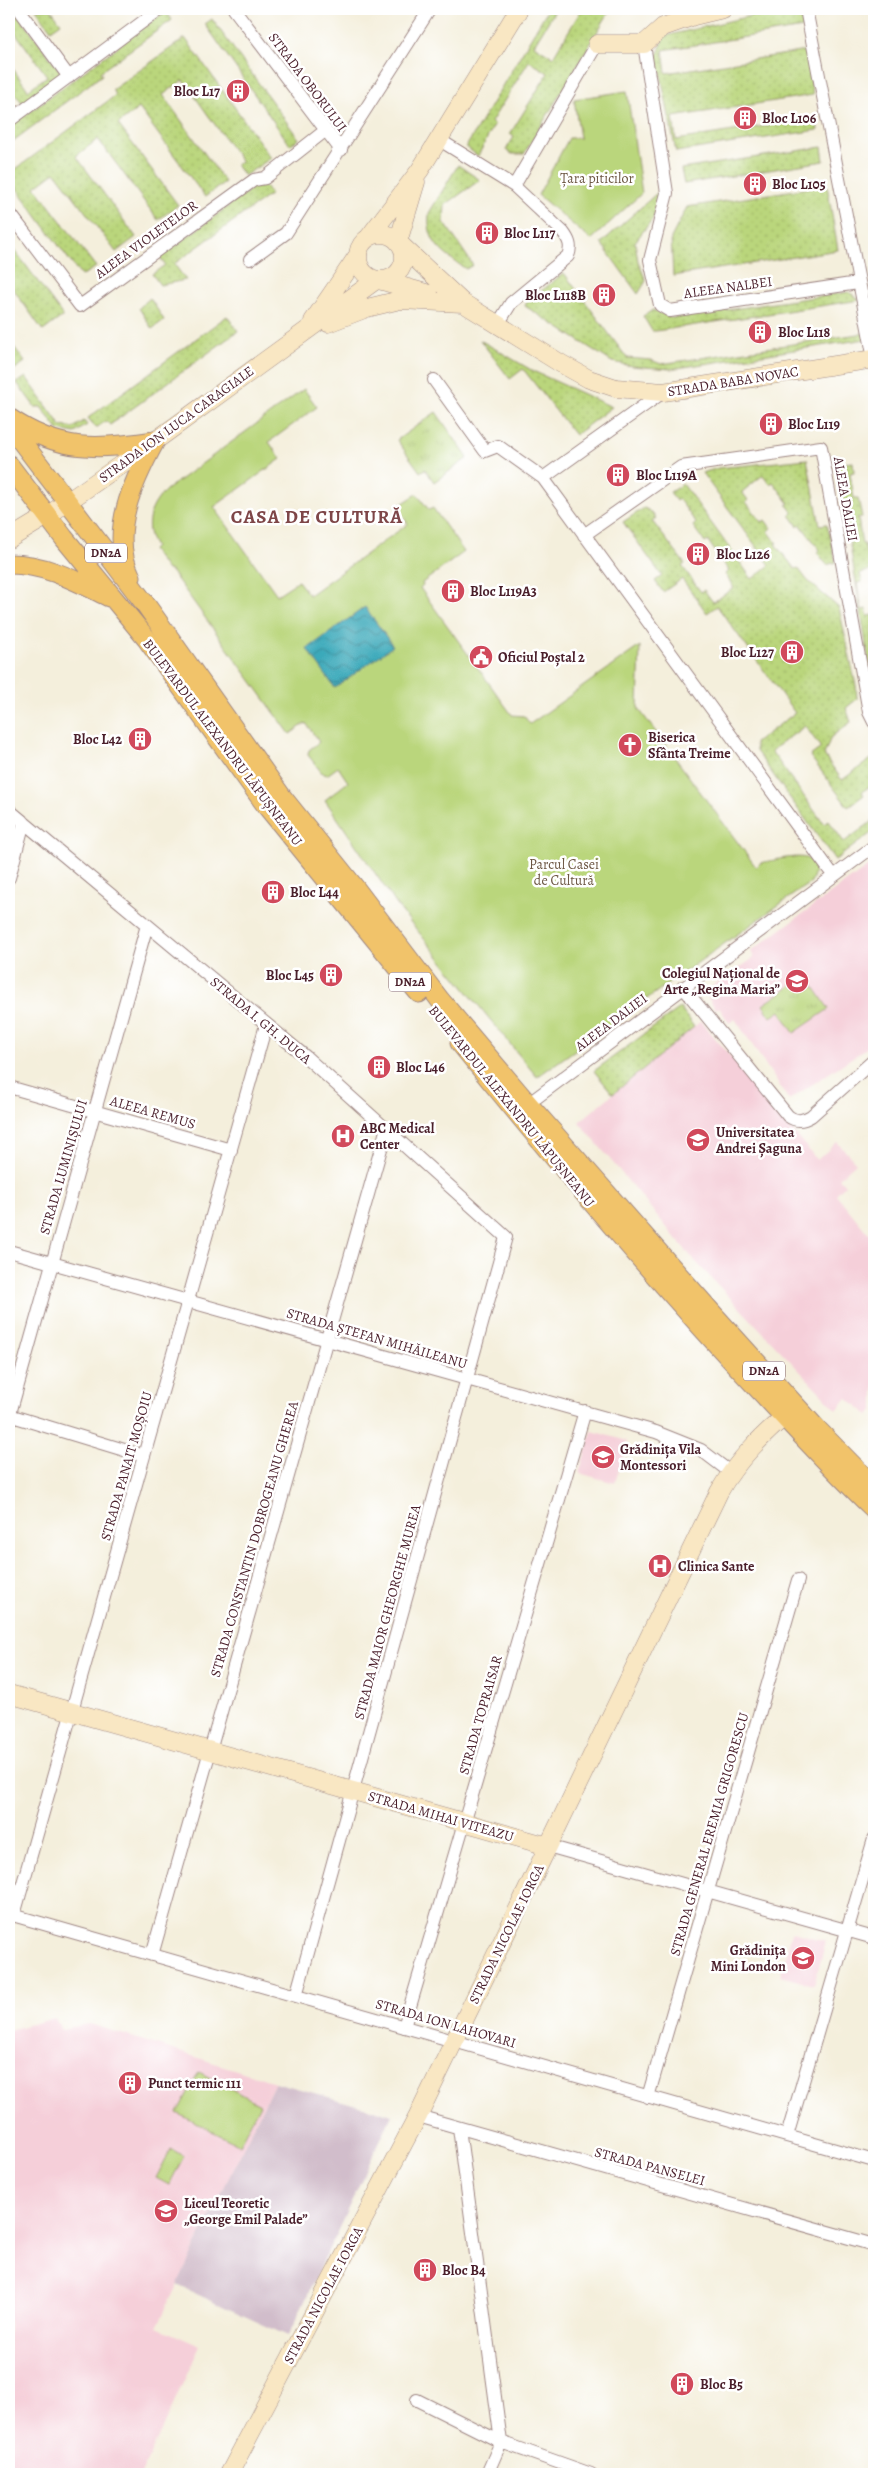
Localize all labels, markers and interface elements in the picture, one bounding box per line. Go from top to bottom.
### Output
street label: STRADA OBORULUI [264,29,351,136]
building icon: Bloc L17 [225,78,251,104]
place label: Bloc L17 [173,82,220,101]
building icon: Bloc L106 [732,105,758,131]
place label: Bloc L106 [762,109,817,128]
park label: Țara piticilor [560,169,634,188]
building icon: Bloc L105 [742,171,768,197]
place label: Bloc L105 [772,175,826,194]
street label: ALEEA VIOLETELOR [91,196,202,284]
building icon: Bloc L117 [474,220,500,246]
place label: Bloc L117 [504,224,556,243]
street label: ALEEA NALBEI [682,272,774,303]
building icon: Bloc L118B [591,282,617,308]
place label: Bloc L118B [525,286,586,305]
building icon: Bloc L118 [747,319,773,345]
place label: Bloc L118 [778,323,831,342]
street label: STRADA ION LUCA CARAGIALE [95,362,258,487]
street label: STRADA BABA NOVAC [666,362,800,401]
building icon: Bloc L119 [758,411,784,437]
place label: Bloc L119 [788,415,841,434]
street label: ALEEA DALIEI [829,454,862,543]
building icon: Bloc L119A [605,462,631,488]
place label: Bloc L119A [636,466,697,485]
district label: CASA DE CULTURĂ [231,504,403,530]
building icon: Bloc L126 [685,541,711,567]
road number: DN2A [85,544,127,562]
place label: Bloc L126 [716,545,770,564]
building icon: Bloc L119A3 [440,578,466,604]
place label: Bloc L119A3 [470,582,537,601]
street label: BULEVARDUL ALEXANDRU LĂPUȘNEANU [139,635,307,850]
building icon: Bloc L127 [779,639,805,665]
place label: Bloc L127 [721,643,774,662]
public building icon: Oficiul Poștal 2 [468,644,494,670]
place label: Oficiul Poștal 2 [498,648,585,667]
building icon: Bloc L42 [127,726,153,752]
place label: Biserica Sfânta Treime [648,728,731,763]
place label: Bloc L42 [73,730,122,749]
church icon: Biserica Sfânta Treime [617,732,643,758]
park label: Parcul Casei de Cultură [529,855,599,890]
building icon: Bloc L44 [260,879,286,905]
place label: Bloc L44 [290,883,339,902]
building icon: Bloc L45 [318,962,344,988]
place label: Colegiul Național de Arte „Regina Maria” [662,964,781,999]
place label: Bloc L45 [266,966,314,985]
school or university icon: Colegiul Național de Arte „Regina Maria” [784,968,810,994]
street label: STRADA I. GH. DUCA [206,972,316,1069]
road number: DN2A [389,972,431,992]
street label: ALEEA DALIEI [571,989,651,1056]
street label: BULEVARDUL ALEXANDRU LĂPUȘNEANU [424,1002,599,1211]
building icon: Bloc L46 [366,1054,392,1080]
place label: Bloc L46 [396,1058,445,1077]
street label: ALEEA REMUS [107,1091,198,1134]
street label: STRADA LUMINIȘULUI [35,1097,92,1237]
place label: ABC Medical Center [359,1119,435,1154]
hospital icon: ABC Medical Center [330,1123,356,1149]
place label: Universitatea Andrei Șaguna [715,1123,802,1158]
school or university icon: Universitatea Andrei Șaguna [685,1127,711,1153]
street label: STRADA ȘTEFAN MIHĂILEANU [284,1304,470,1374]
road number: DN2A [743,1362,785,1380]
street label: STRADA PANAIT MOȘOIU [96,1389,157,1543]
street label: STRADA CONSTANTIN DOBROGEANU GHEREA [206,1398,303,1679]
place label: Grădinița Vila Montessori [620,1440,701,1475]
school or university icon: Grădinița Vila Montessori [590,1444,616,1470]
street label: STRADA MAIOR GHEORGHE MUREA [350,1502,426,1722]
hospital icon: Clinica Sante [647,1553,673,1579]
place label: Clinica Sante [678,1557,755,1576]
street label: STRADA TOPRAISAR [454,1653,507,1777]
street label: STRADA GENERAL EREMIA GRIGORESCU [666,1710,754,1958]
street label: STRADA MIHAI VITEAZU [366,1787,516,1847]
street label: STRADA NICOLAE IORGA [464,1860,549,2007]
place label: Grădinița Mini London [711,1941,786,1976]
school or university icon: Grădinița Mini London [790,1945,816,1971]
street label: STRADA ION LAHOVARI [373,1994,518,2053]
building icon: Punct termic 111 [117,2070,143,2096]
place label: Punct termic 111 [148,2074,241,2093]
street label: STRADA PANSELEI [592,2143,707,2190]
place label: Liceul Teoretic „George Emil Palade” [184,2194,308,2229]
school or university icon: Liceul Teoretic „George Emil Palade” [153,2198,179,2224]
street label: STRADA NICOLAE IORGA [279,2222,368,2367]
building icon: Bloc B4 [412,2257,438,2283]
place label: Bloc B4 [442,2261,486,2280]
building icon: Bloc B5 [669,2371,695,2397]
place label: Bloc B5 [700,2375,743,2394]

